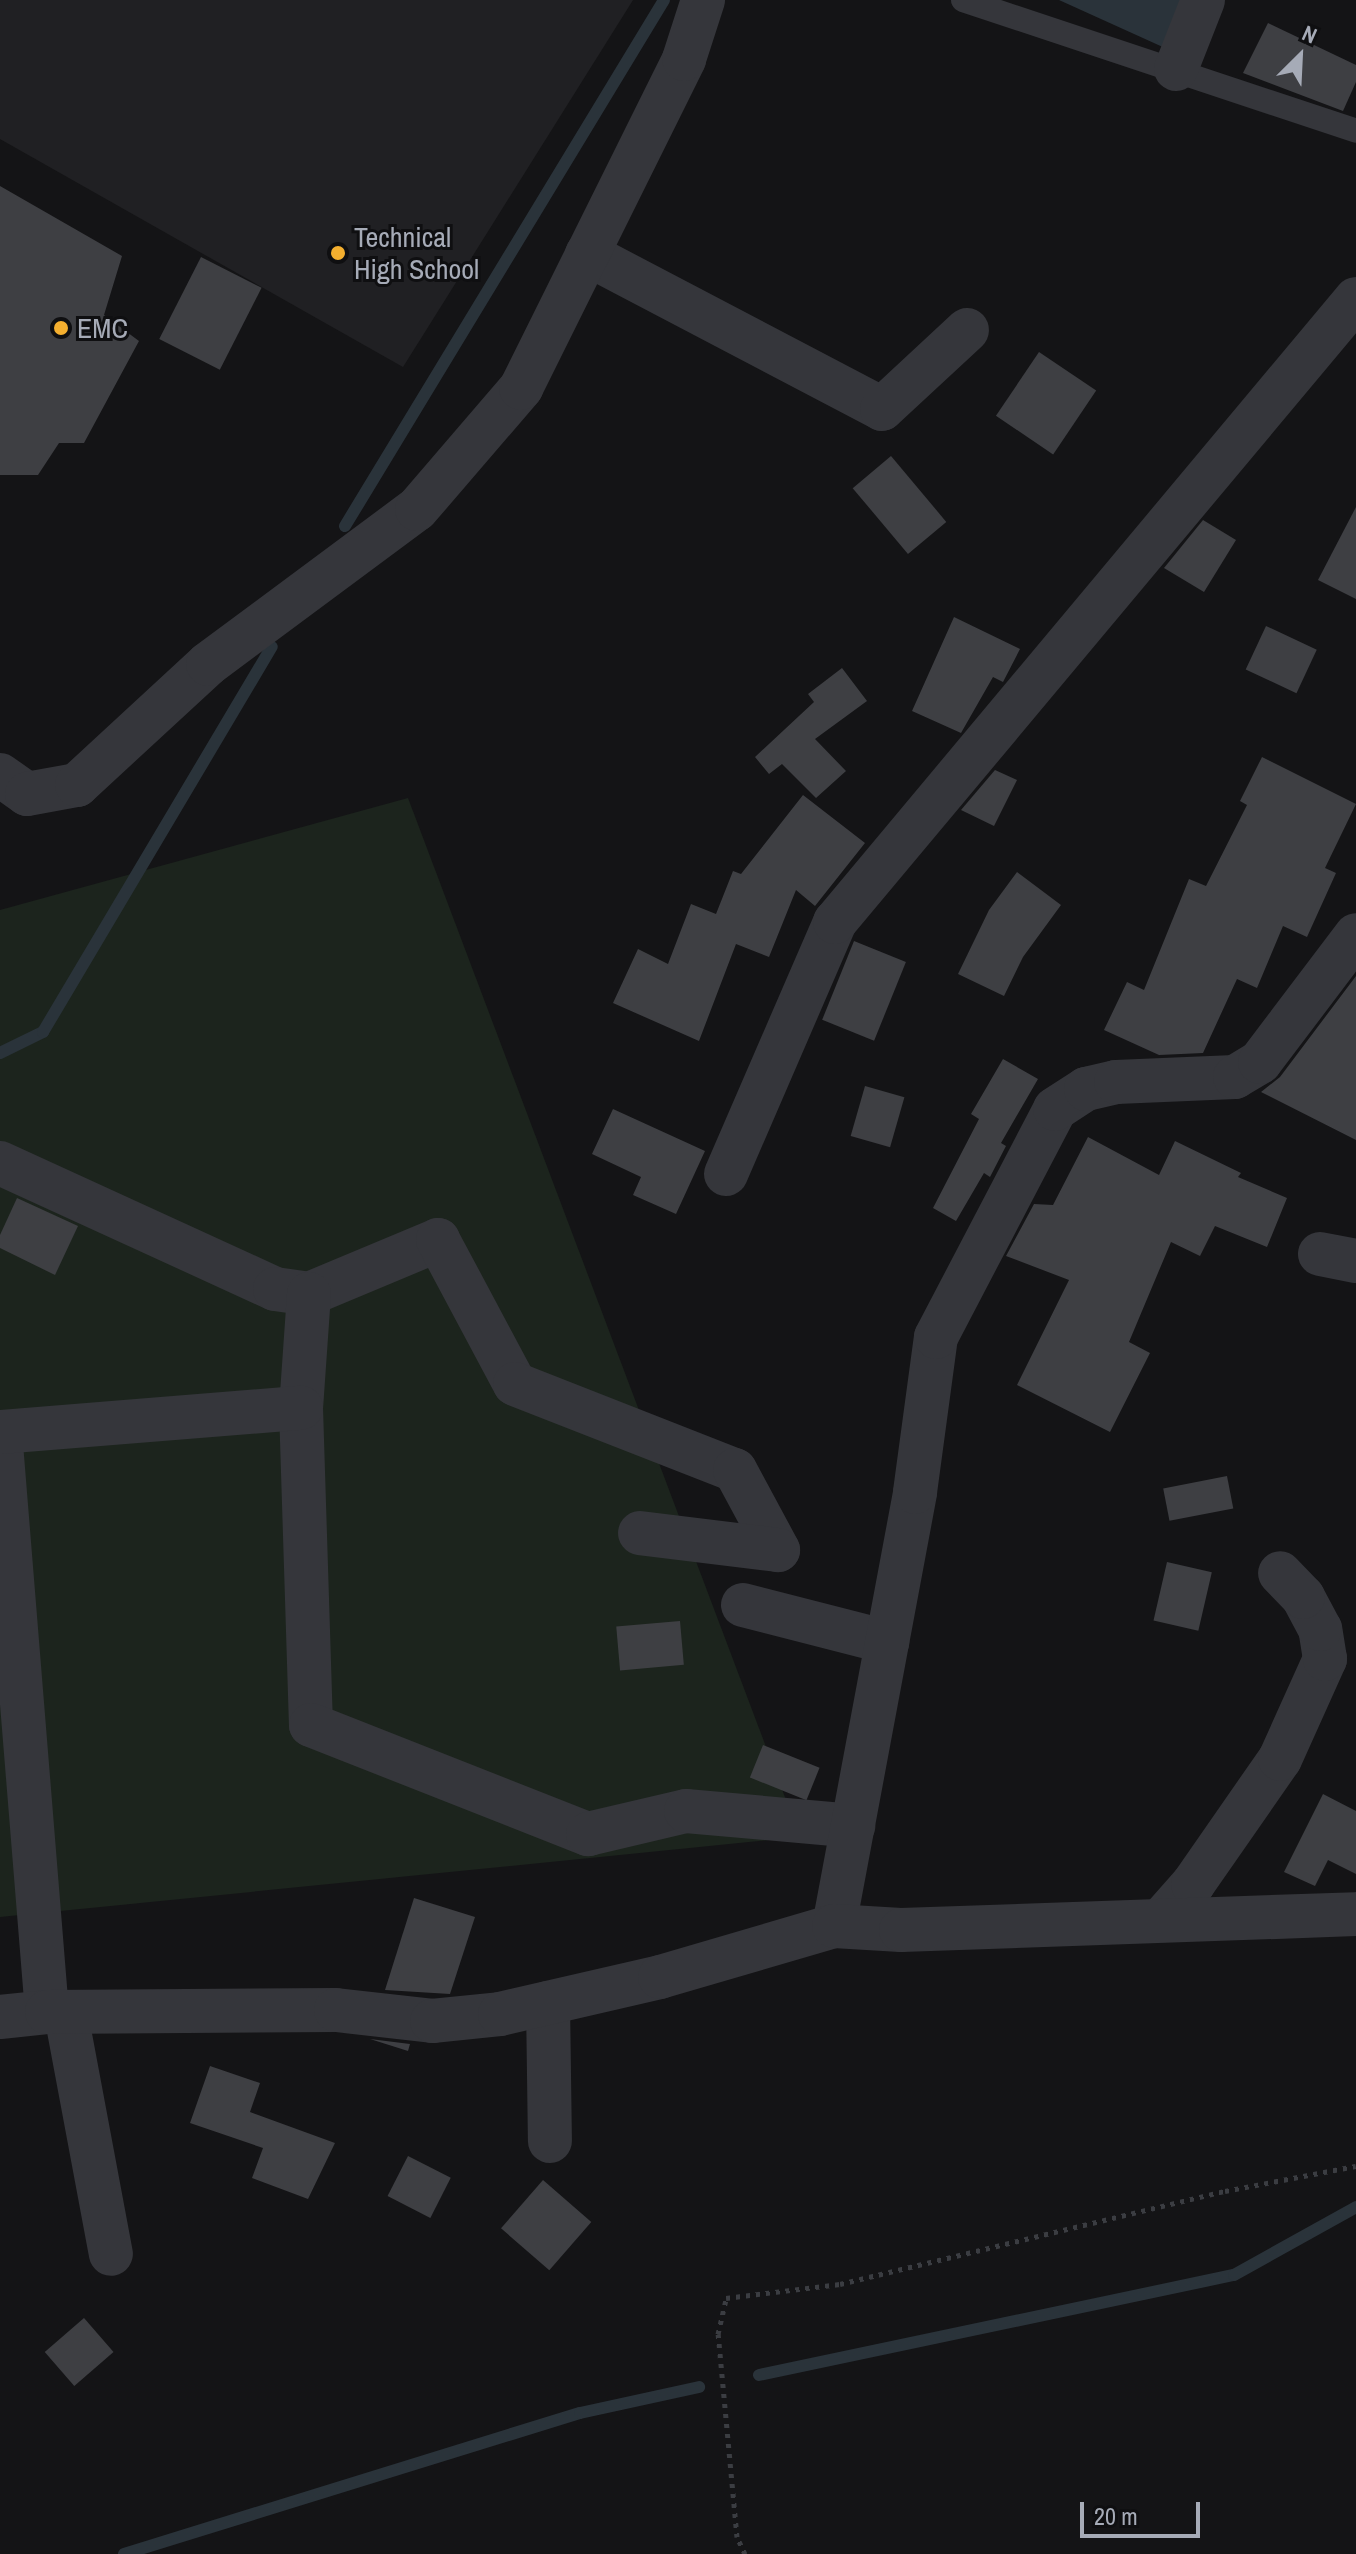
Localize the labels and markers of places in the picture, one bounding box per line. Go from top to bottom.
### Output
place label: Technical High School [354,220,479,286]
marker: Technical High School [329,244,347,262]
place label: EMC [77,311,128,345]
marker: EMC [52,319,70,337]

